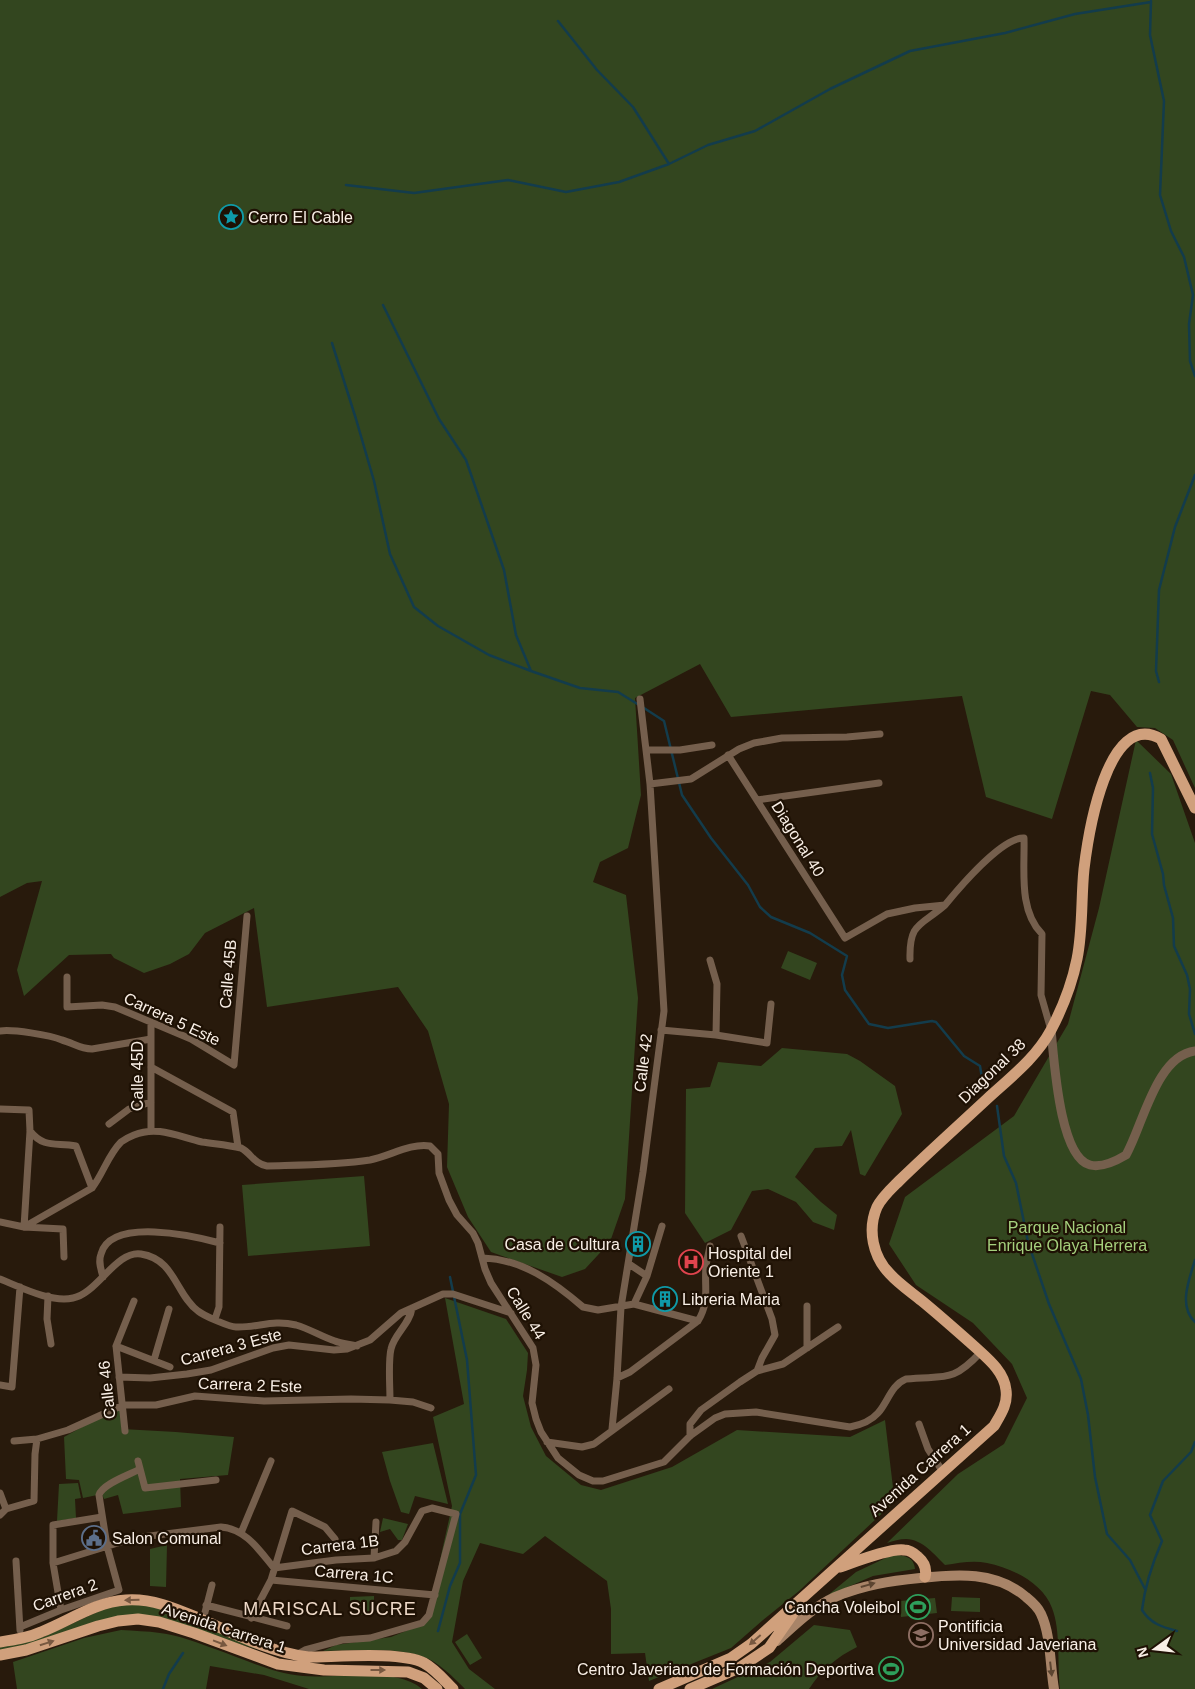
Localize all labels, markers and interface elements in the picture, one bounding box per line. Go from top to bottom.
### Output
place icon: Cerro El Cable [218,204,244,230]
place label: Cerro El Cable [248,209,353,226]
street label: Diagonal 40 [768,798,828,880]
street label: Calle 45B [217,939,239,1009]
street label: Carrera 5 Este [121,989,223,1049]
street label: Calle 42 [631,1033,655,1093]
street label: Diagonal 38 [955,1035,1029,1107]
street label: Calle 45D [129,1041,146,1111]
park label: Parque Nacional Enrique Olaya Herrera [987,1219,1147,1254]
building icon: Casa de Cultura [625,1231,651,1257]
place label: Casa de Cultura [504,1236,620,1253]
place label: Hospital del Oriente 1 [708,1245,792,1280]
hospital icon: Hospital del Oriente 1 [678,1249,704,1275]
street label: Calle 44 [503,1284,549,1342]
building icon: Libreria Maria [652,1286,678,1312]
place label: Libreria Maria [682,1291,780,1308]
street label: Carrera 3 Este [179,1325,284,1369]
street label: Calle 46 [95,1360,119,1420]
street label: Carrera 2 Este [198,1375,302,1395]
street label: Avenida Carrera 1 [866,1420,974,1520]
public building icon: Salon Comunal [81,1525,107,1551]
place label: Salon Comunal [112,1530,221,1547]
street label: Carrera 1B [300,1532,380,1558]
street label: Carrera 1C [314,1562,394,1586]
street label: Carrera 2 [30,1575,100,1615]
one-way arrow [861,1581,876,1589]
sports icon: Cancha Voleibol [905,1594,931,1620]
one-way arrow [124,1596,140,1604]
district label: MARISCAL SUCRE [243,1599,417,1619]
place label: Cancha Voleibol [784,1599,900,1616]
street label: Avenida Carrera 1 [160,1600,288,1656]
place label: Pontificia Universidad Javeriana [938,1618,1096,1653]
school or university icon: Pontificia Universidad Javeriana [908,1622,934,1648]
north arrow [1130,1624,1180,1674]
one-way arrow [748,1635,761,1646]
one-way arrow [40,1639,55,1647]
one-way arrow [213,1639,228,1647]
text: N [1133,1645,1151,1659]
sports icon: Centro Javeriano de Formación Deportiva [878,1656,904,1682]
place label: Centro Javeriano de Formación Deportiva [577,1661,874,1678]
one-way arrow [1047,1661,1055,1677]
one-way arrow [370,1666,386,1674]

